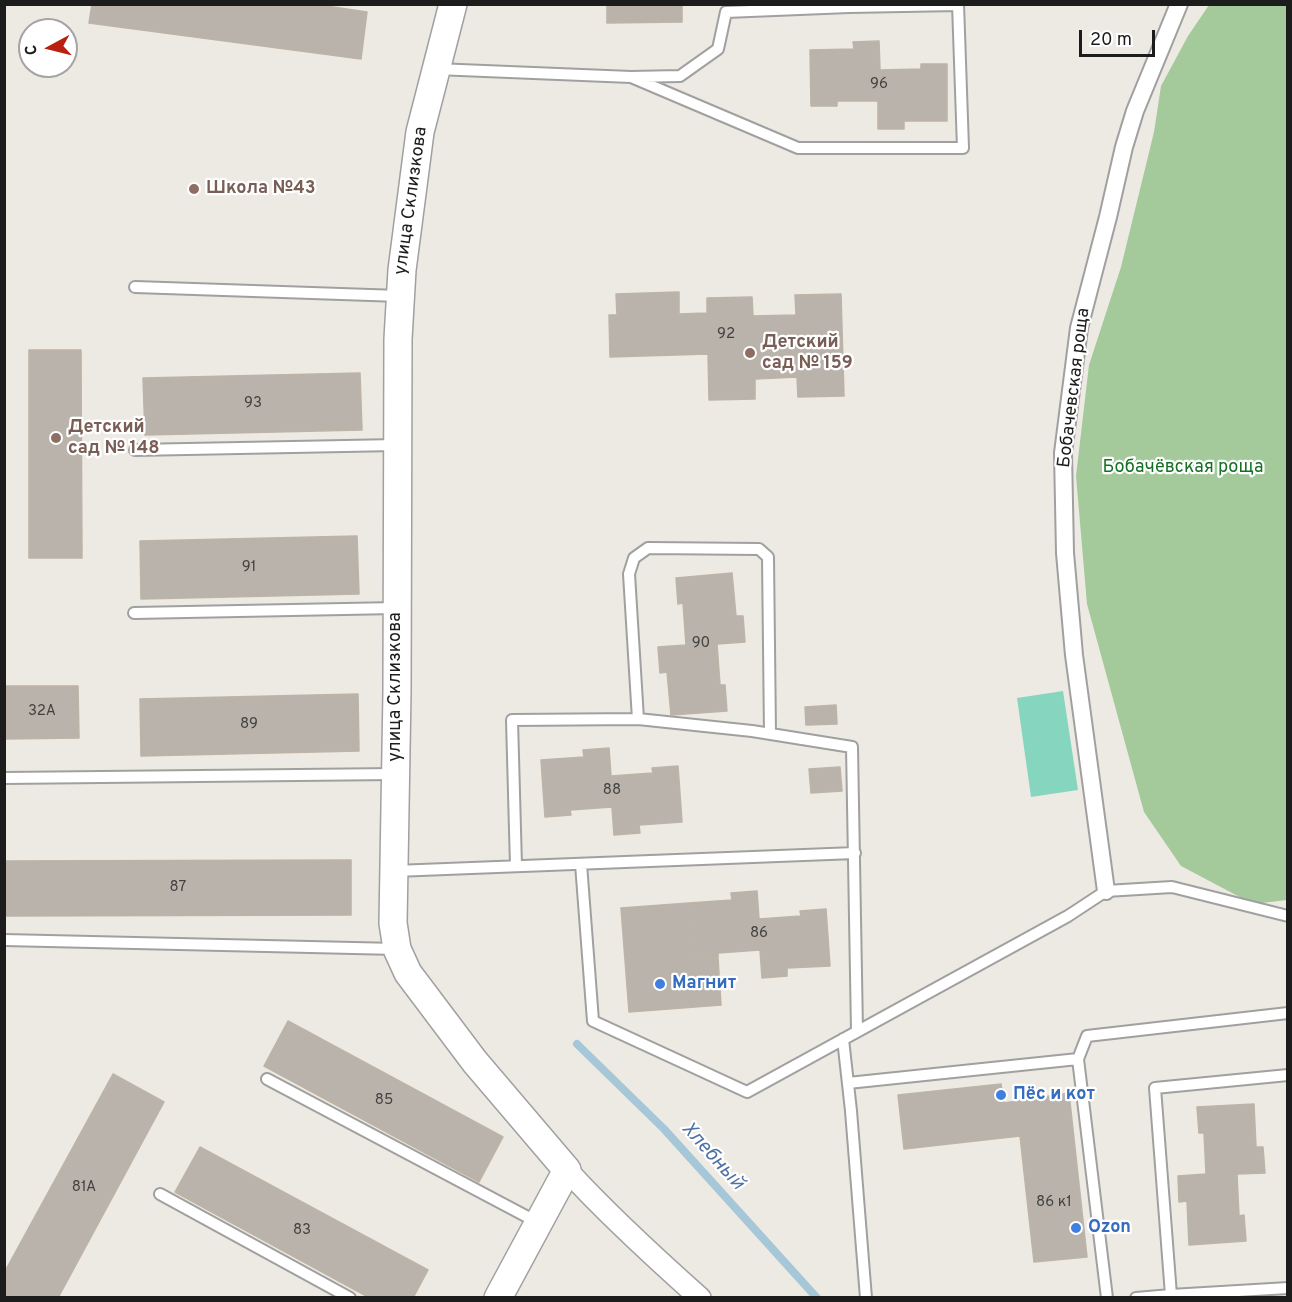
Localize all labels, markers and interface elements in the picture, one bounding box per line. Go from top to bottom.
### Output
north arrow [18,18,78,78]
scale bar [1082,18,1158,56]
text: 20 m [1090,29,1132,52]
text: С [22,44,43,56]
house number: 96 [870,76,888,94]
street label: улица Склизкова [391,125,433,277]
place label: Школа №43 [206,178,316,200]
marker: Школа №43 [187,182,201,196]
street label: Бобачевская роща [1054,307,1096,469]
house number: 92 [717,326,735,344]
place label: Детский сад № 159 [762,332,853,374]
marker: Детский сад № 159 [743,346,757,360]
house number: 93 [244,395,262,413]
place label: Детский сад № 148 [68,417,160,460]
marker: Детский сад № 148 [49,431,63,445]
park label: Бобачёвская роща [1103,457,1263,479]
house number: 91 [242,559,256,577]
street label: улица Склизкова [385,612,407,762]
house number: 90 [692,635,710,653]
house number: 32А [28,703,56,721]
house number: 89 [240,716,258,734]
house number: 88 [603,782,621,800]
house number: 87 [170,879,186,897]
house number: 86 [750,925,768,943]
place label: Магнит [672,973,736,995]
marker: Магнит [653,977,667,991]
place label: Пёс и кот [1013,1084,1095,1106]
marker: Пёс и кот [994,1088,1008,1102]
house number: 85 [375,1092,393,1110]
water label: Хлебный [675,1118,749,1196]
house number: 81А [72,1179,96,1197]
house number: 86 к1 [1036,1194,1072,1212]
place label: Ozon [1088,1217,1131,1239]
marker: Ozon [1069,1221,1083,1235]
house number: 83 [293,1222,311,1240]

